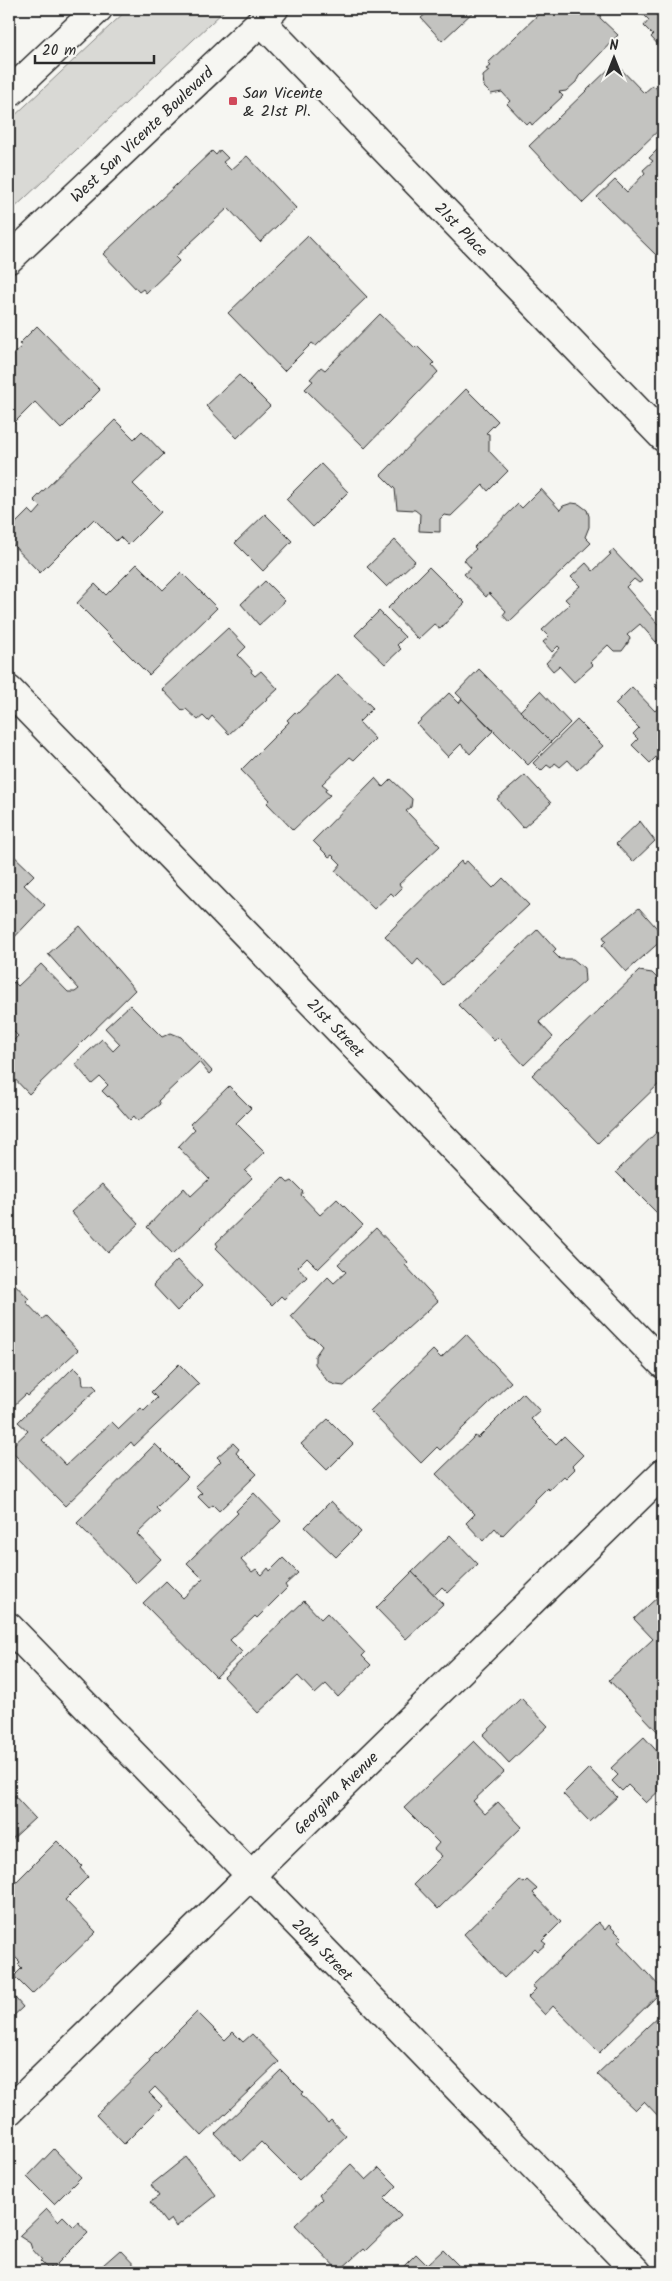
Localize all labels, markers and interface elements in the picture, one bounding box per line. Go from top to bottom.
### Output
scale bar [35,32,154,64]
north arrow [590,32,640,82]
text: N [610,35,619,57]
text: 20 m [42,39,76,63]
street label: West San Vicente Boulevard [65,61,220,209]
place label: San Vicente & 21st Pl. [243,81,323,124]
marker: San Vicente & 21st Pl. [227,95,239,107]
street label: 21st Place [428,197,493,263]
street label: 21st Street [300,993,371,1064]
street label: Georgina Avenue [288,1746,385,1841]
street label: 20th Street [285,1913,359,1988]

